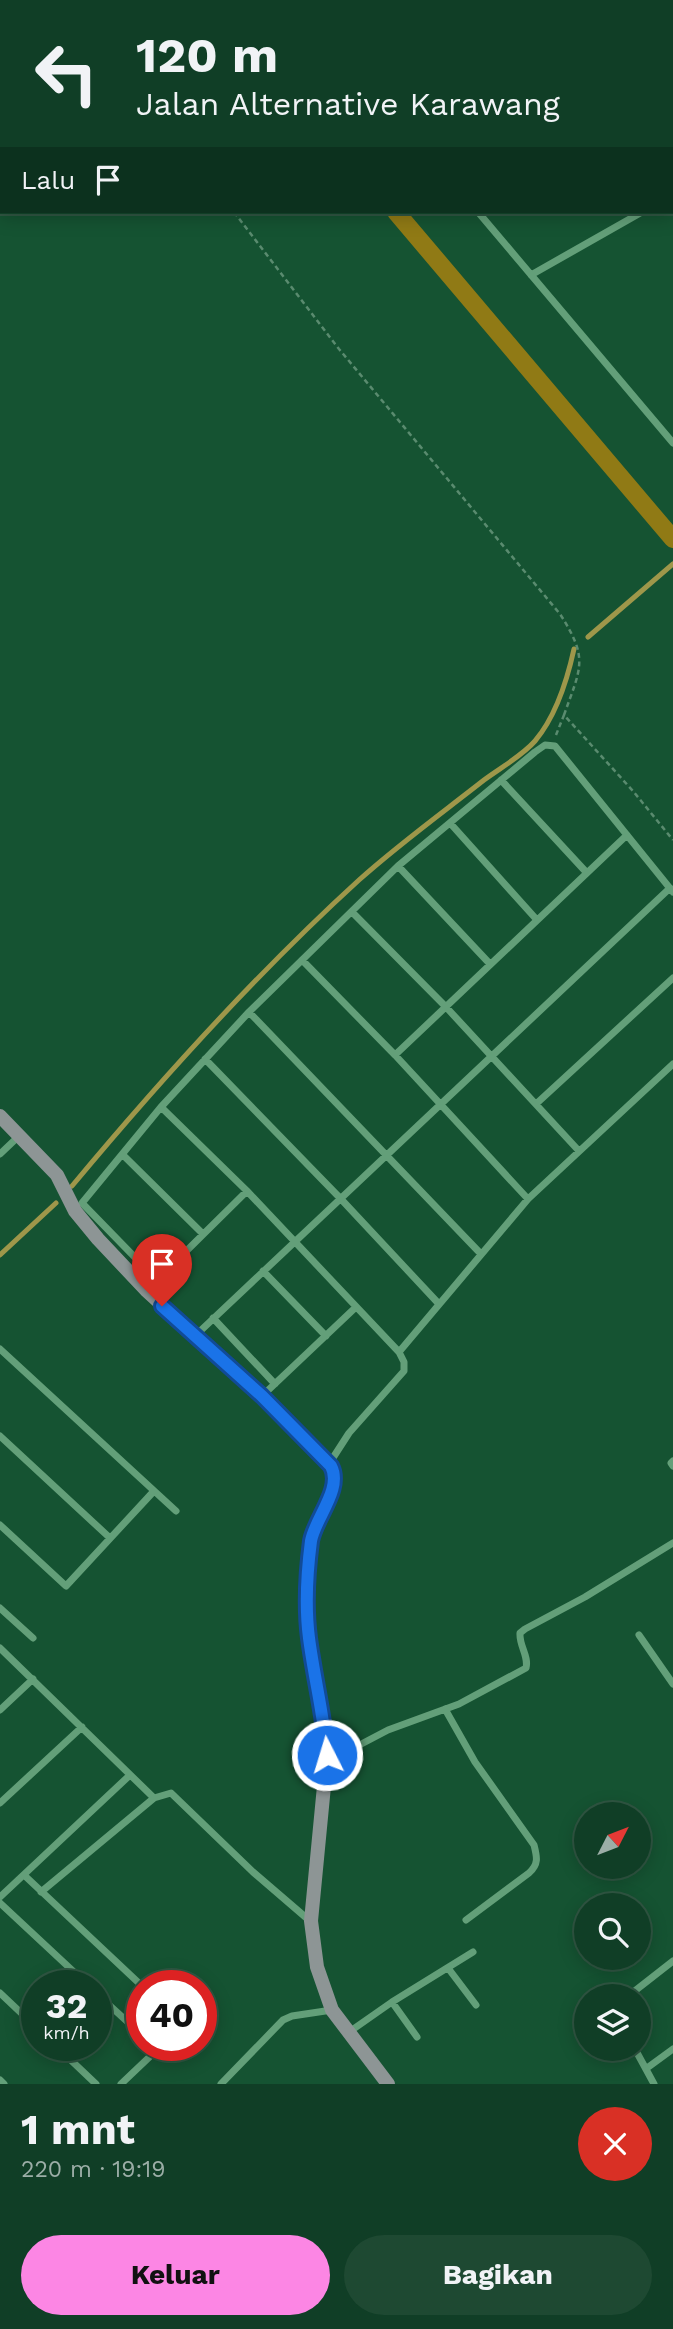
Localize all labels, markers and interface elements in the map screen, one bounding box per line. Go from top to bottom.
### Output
text: 120 m [136,26,278,84]
icon: left [21,28,112,119]
text: Jalan Alternative Karawang [136,85,560,123]
icon: arrive [89,161,127,199]
text: Lalu [21,165,75,195]
pin [132,1234,192,1306]
icon: arrive [143,1245,181,1283]
position arrow [290,1718,364,1792]
north arrow [574,1802,651,1880]
map controls [574,1802,651,2061]
button: search [574,1893,651,1970]
speed limit sign: 40 [126,1970,217,2061]
button: layers [574,1984,651,2061]
text: 32 [46,1985,87,2027]
text: km/h [43,2022,90,2043]
text: 1 mnt [21,2105,135,2154]
button: close [578,2107,652,2181]
text: 220 m · 19:19 [21,2156,165,2183]
button: Keluar [21,2235,330,2315]
button: Bagikan [344,2235,652,2315]

